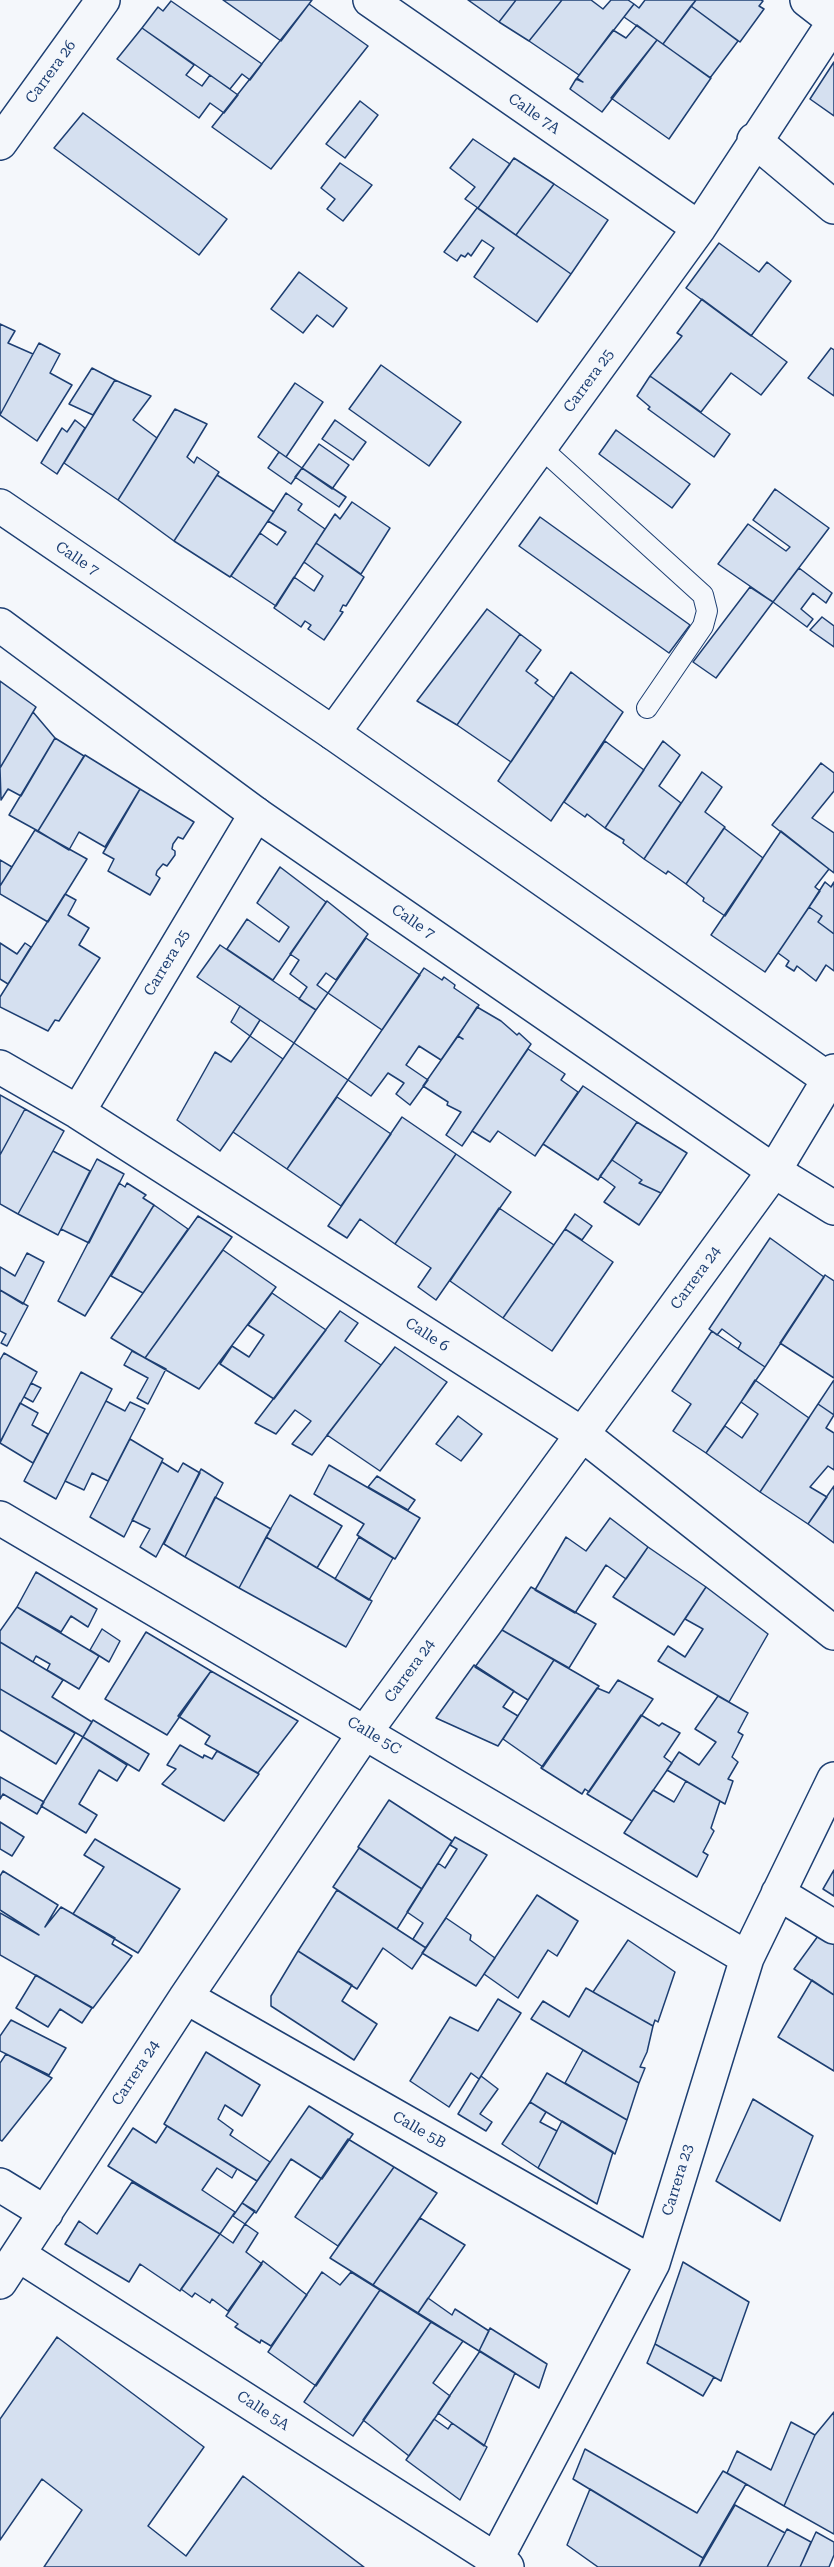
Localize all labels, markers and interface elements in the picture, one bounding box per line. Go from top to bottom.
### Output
street label: Carrera 26 [22,37,80,107]
street label: Calle 7A [505,90,563,138]
street label: Carrera 25 [560,346,618,416]
street label: Calle 7 [52,538,102,580]
street label: Calle 7 [388,901,438,943]
street label: Carrera 25 [140,927,194,999]
street label: Carrera 24 [667,1243,725,1313]
street label: Calle 6 [402,1314,452,1356]
street label: Carrera 24 [381,1636,439,1706]
street label: Calle 5C [344,1713,404,1759]
street label: Carrera 24 [108,2037,164,2109]
street label: Calle 5B [389,2108,449,2152]
street label: Carrera 23 [659,2142,697,2218]
street label: Calle 5A [233,2387,293,2435]

